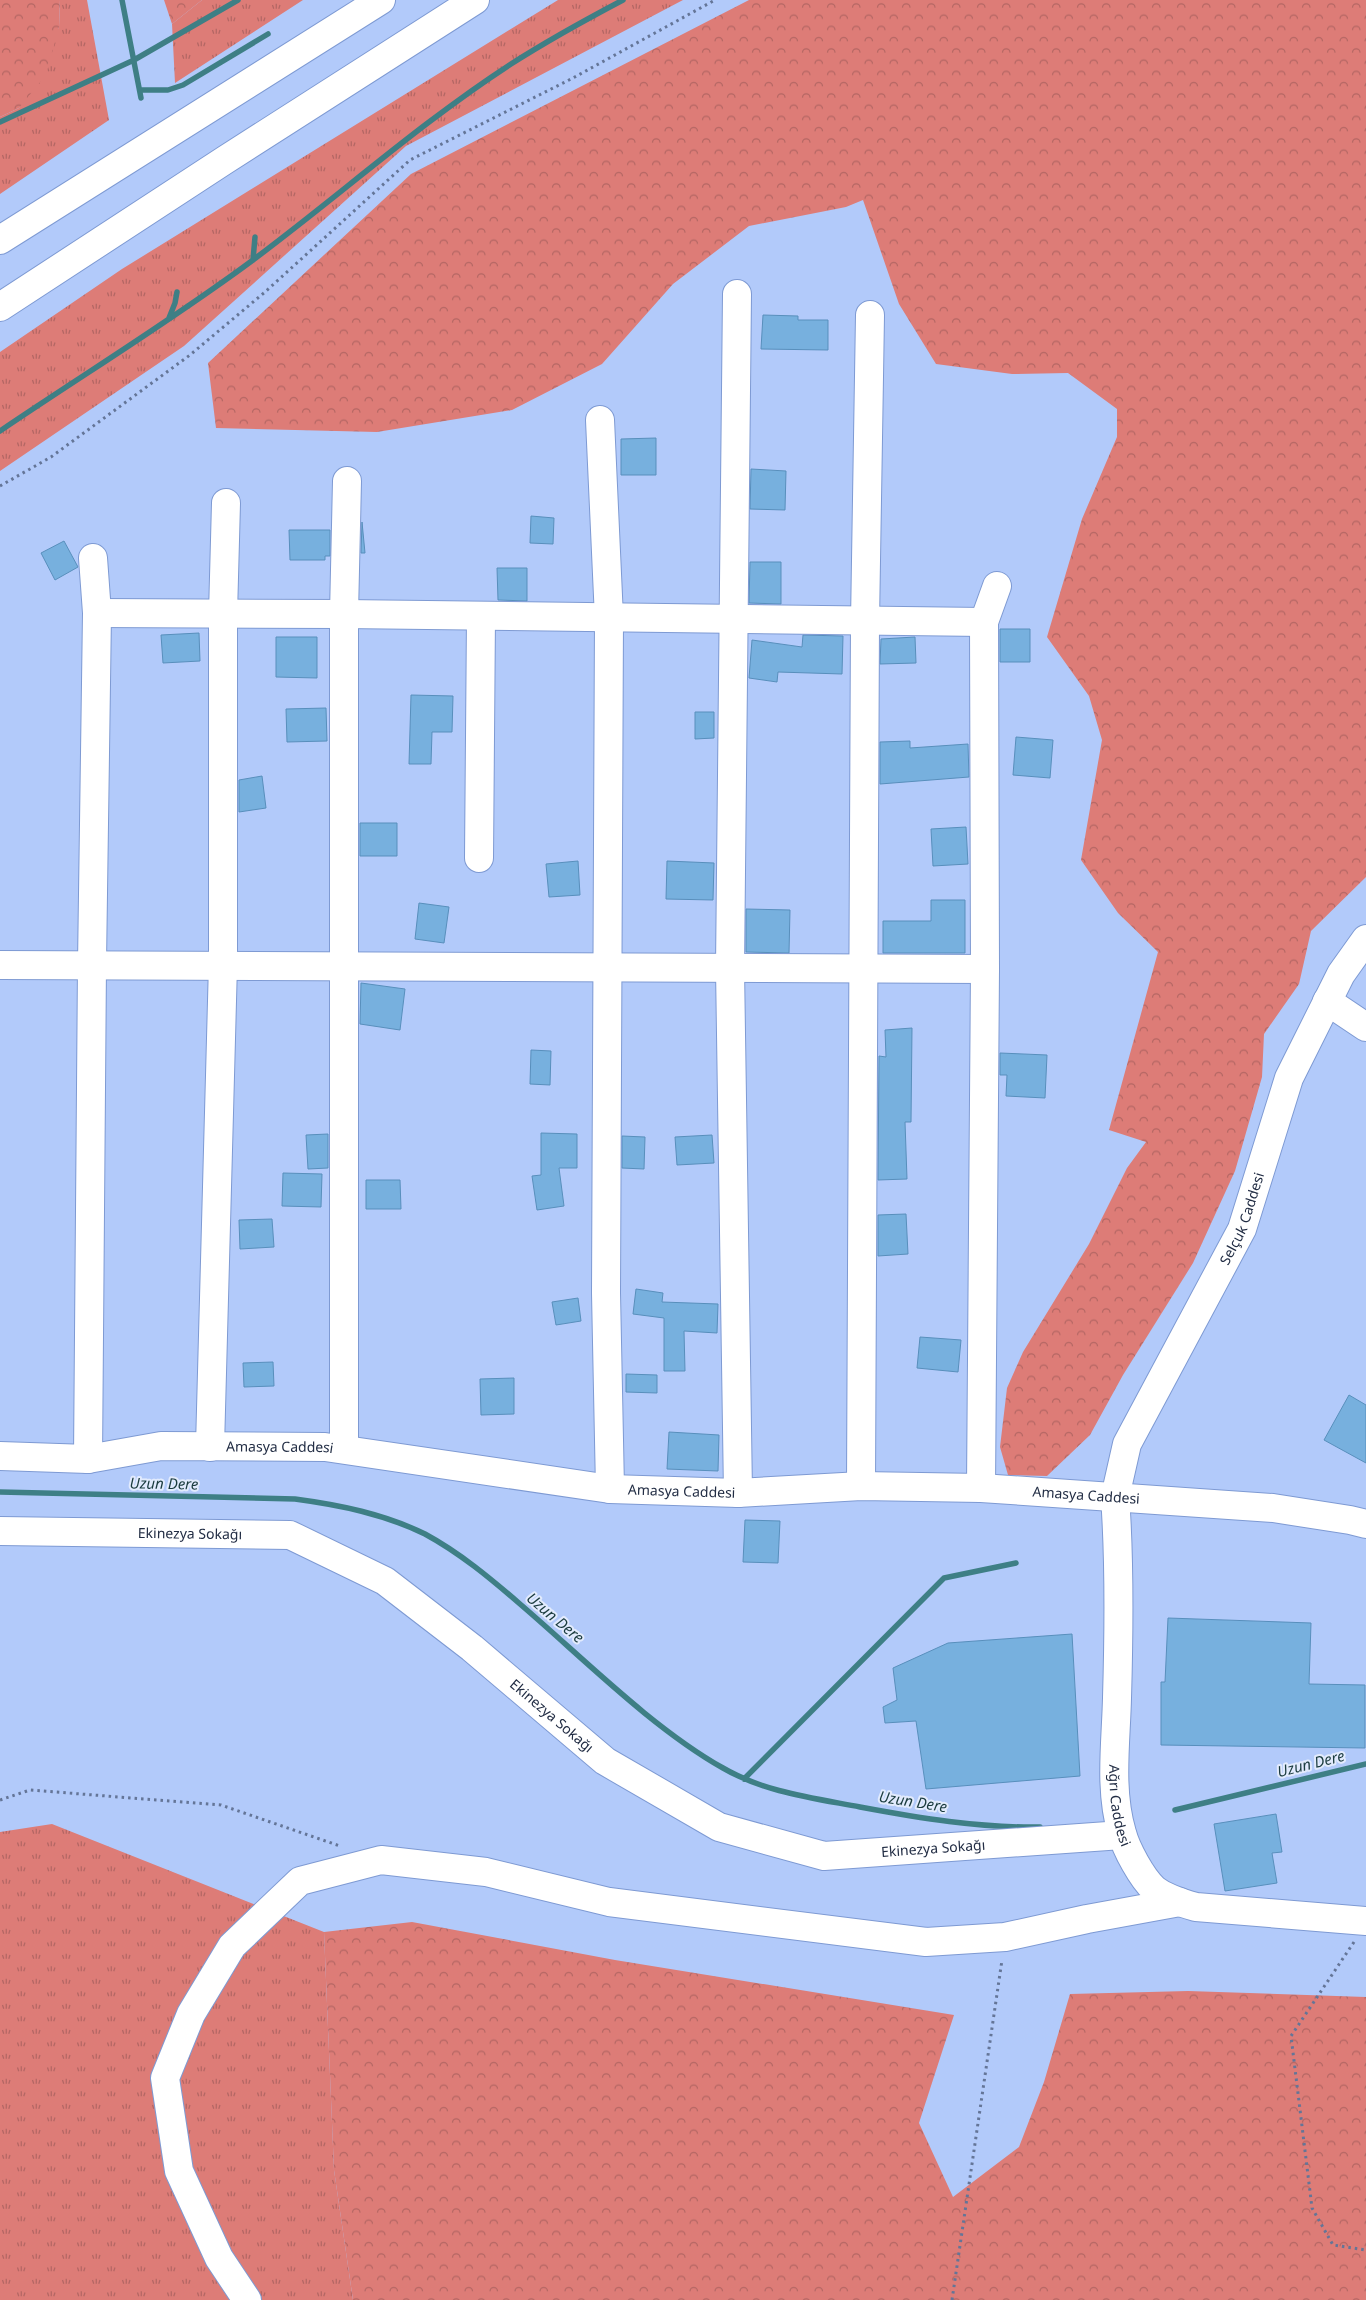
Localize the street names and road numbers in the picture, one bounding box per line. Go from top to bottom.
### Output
street label: Selçuk Caddesi [1215,1170,1268,1268]
street label: Amasya Caddesi [226,1436,335,1457]
street label: Amasya Caddesi [628,1480,736,1502]
street label: Amasya Caddesi [1032,1482,1140,1508]
street label: Ekinezya Sokağı [138,1523,242,1543]
street label: Ekinezya Sokağı [506,1674,598,1756]
street label: Ağrı Caddesi [1105,1764,1136,1849]
street label: Ekinezya Sokağı [880,1835,986,1861]

